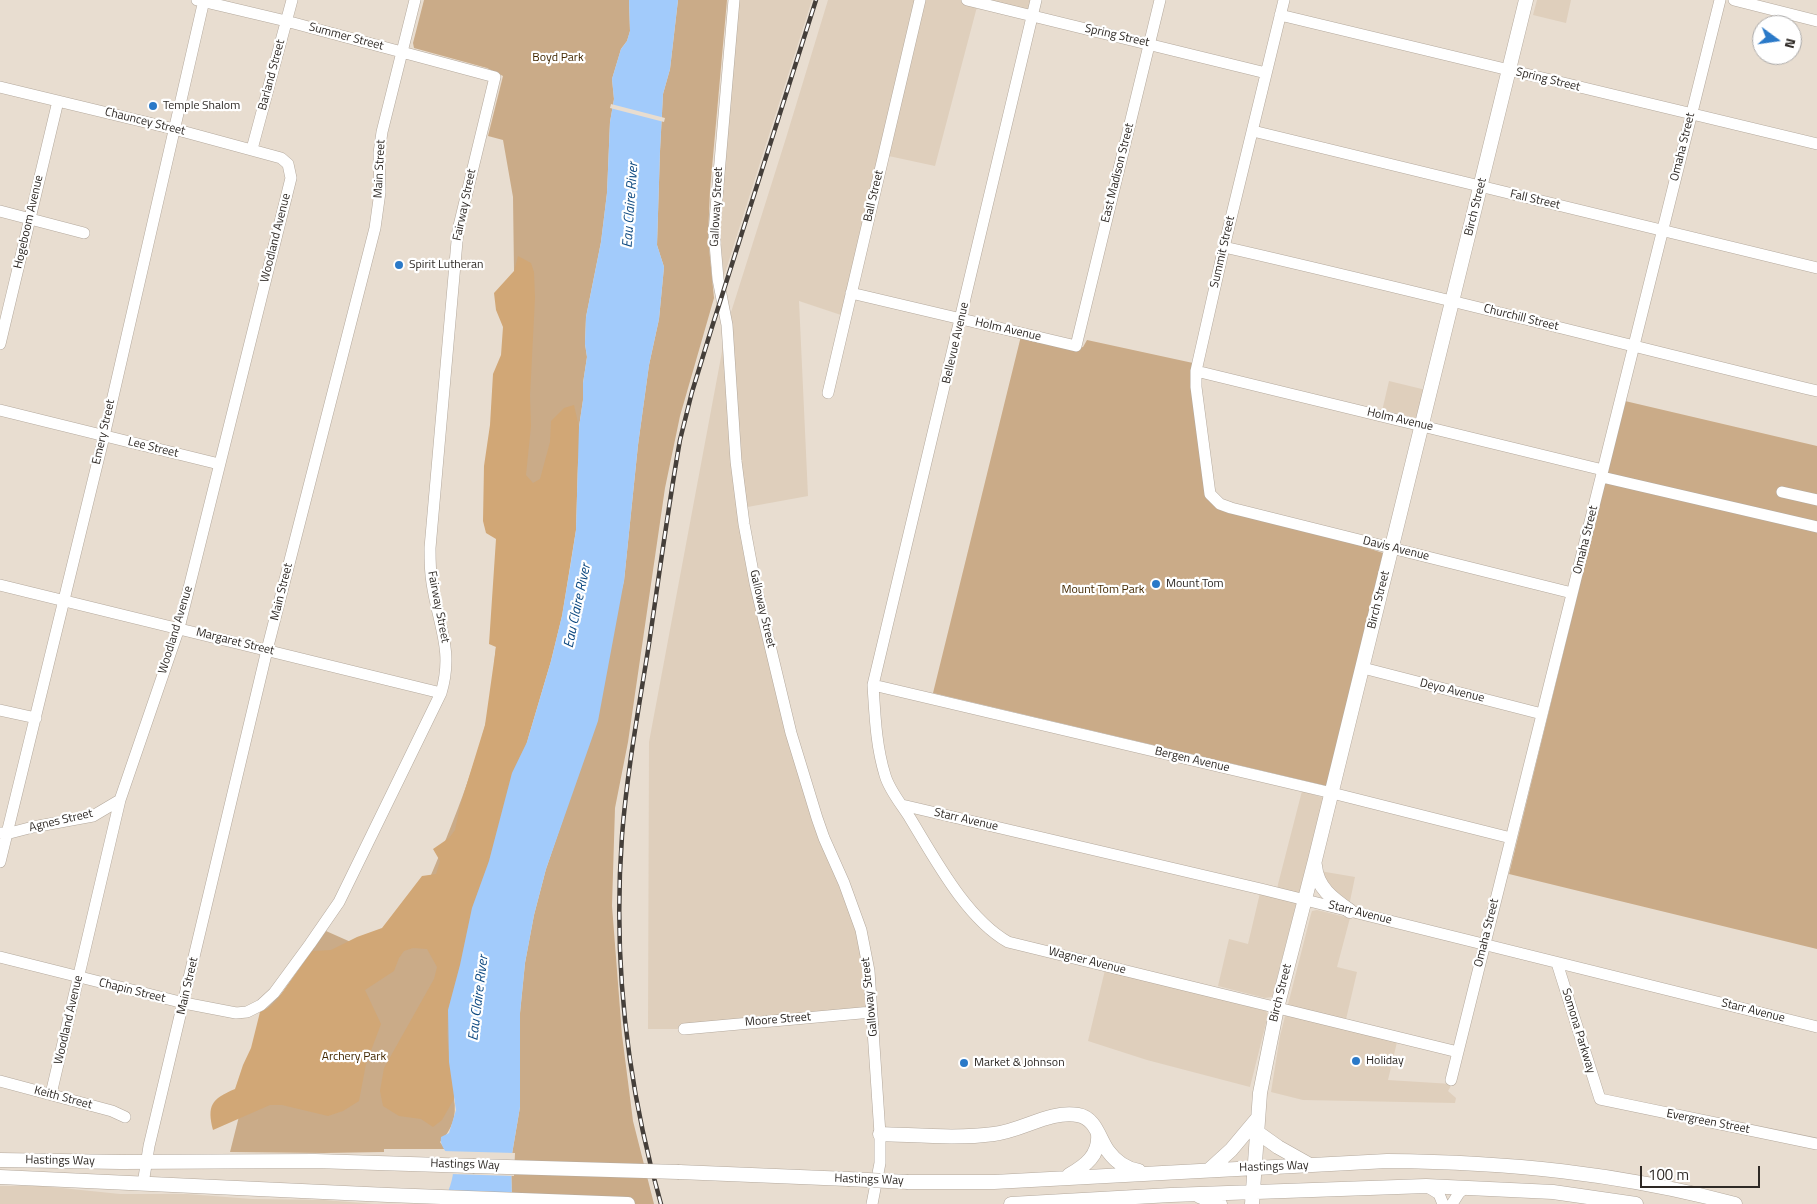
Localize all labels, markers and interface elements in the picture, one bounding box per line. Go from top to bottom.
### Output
north arrow [1752,15,1802,65]
street label: Summer Street [307,20,385,54]
street label: Spring Street [1083,22,1151,50]
text: N [1780,36,1802,51]
street label: Barland Street [256,38,288,112]
park label: Boyd Park [532,51,584,65]
street label: Spring Street [1514,65,1582,95]
place label: Temple Shalom [163,99,240,113]
marker: Temple Shalom [147,100,159,112]
street label: Chauncey Street [103,105,187,139]
street label: Omaha Street [1668,111,1698,183]
street label: East Madison Street [1099,122,1137,224]
street label: Main Street [371,139,389,199]
water label: Eau Claire River [620,162,642,248]
street label: Galloway Street [708,167,726,247]
street label: Fairway Street [450,168,480,242]
street label: Ball Street [861,169,887,223]
street label: Hogeboom Avenue [11,174,47,270]
street label: Birch Street [1462,176,1490,238]
street label: Fall Street [1509,187,1561,213]
street label: Woodland Avenue [258,192,294,284]
street label: Summit Street [1208,215,1238,289]
place label: Spirit Lutheran [409,258,483,272]
marker: Spirit Lutheran [393,259,405,271]
street label: Bellevue Avenue [940,301,972,385]
street label: Churchill Street [1482,302,1560,334]
street label: Holm Avenue [974,315,1042,345]
street label: Emery Street [90,398,118,466]
street label: Holm Avenue [1366,405,1434,435]
street label: Lee Street [126,435,180,461]
street label: Omaha Street [1571,504,1601,576]
street label: Davis Avenue [1361,534,1431,564]
street label: Main Street [268,562,296,622]
water label: Eau Claire River [561,562,595,650]
street label: Galloway Street [746,569,778,649]
street label: Birch Street [1365,569,1393,631]
street label: Fairway Street [424,570,452,644]
place label: Mount Tom [1166,577,1224,591]
marker: Mount Tom [1150,578,1162,590]
park label: Mount Tom Park [1061,583,1145,597]
street label: Woodland Avenue [156,584,196,676]
street label: Margaret Street [194,625,276,659]
street label: Deyo Avenue [1418,676,1486,706]
street label: Bergen Avenue [1153,744,1231,776]
street label: Starr Avenue [933,806,999,834]
street label: Agnes Street [28,807,94,835]
street label: Omaha Street [1472,897,1502,969]
street label: Starr Avenue [1327,898,1393,928]
street label: Wagner Avenue [1047,944,1127,978]
water label: Eau Claire River [465,955,493,1041]
street label: Main Street [174,956,202,1016]
street label: Galloway Street [859,957,881,1037]
street label: Birch Street [1267,962,1295,1024]
street label: Woodland Avenue [52,974,86,1066]
street label: Chapin Street [97,976,167,1006]
street label: Somona Parkway [1558,987,1598,1075]
street label: Starr Avenue [1720,996,1786,1026]
street label: Moore Street [744,1010,812,1030]
park label: Archery Park [322,1050,386,1064]
place label: Holiday [1366,1054,1404,1068]
marker: Holiday [1350,1055,1362,1067]
place label: Market & Johnson [974,1056,1065,1070]
marker: Market & Johnson [958,1057,970,1069]
street label: Keith Street [32,1083,94,1113]
street label: Evergreen Street [1665,1107,1751,1137]
street label: Hastings Way [25,1153,95,1169]
scale bar [1642,1156,1762,1188]
street label: Hastings Way [430,1157,500,1173]
street label: Hastings Way [1239,1159,1309,1175]
text: 100 m [1648,1163,1689,1186]
street label: Hastings Way [834,1172,904,1188]

